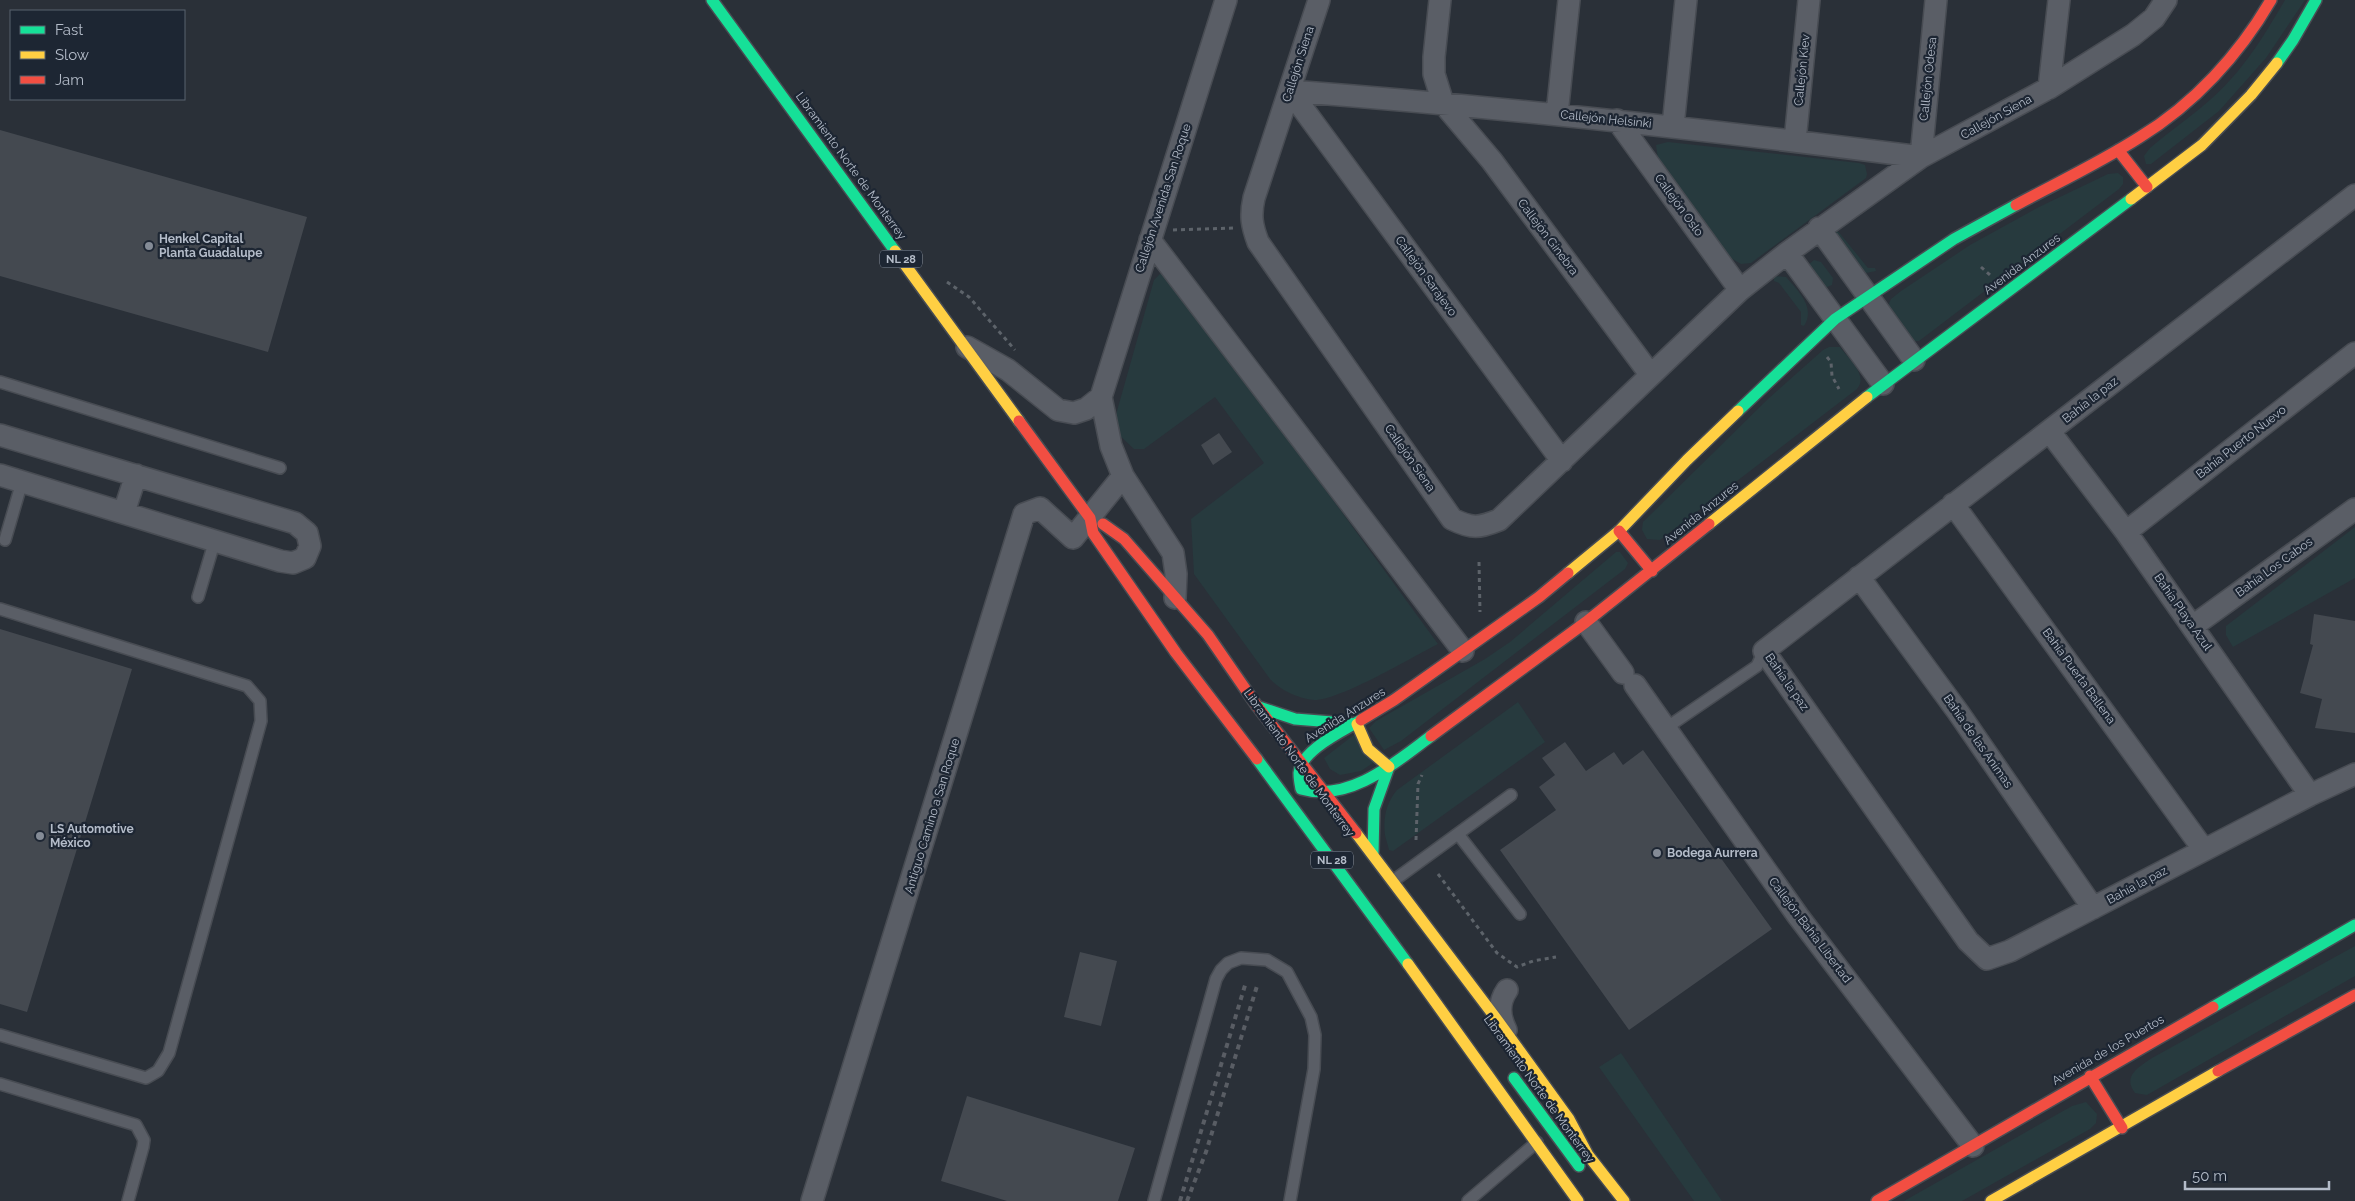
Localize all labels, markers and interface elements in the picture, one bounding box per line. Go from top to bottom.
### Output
legend [10,10,185,100]
text: Fast [55,21,83,39]
street label: Callejón Siena [1279,24,1317,104]
street label: Callejón Kiev [1791,33,1813,106]
street label: Callejón Odesa [1917,36,1939,122]
text: Slow [55,46,89,64]
text: Jam [55,71,84,89]
street label: Libramiento Norte de Monterrey [793,90,909,243]
street label: Callejón Siena [1958,92,2034,142]
street label: Callejón Helsinki [1560,107,1652,131]
street label: Callejón Avenida San Roque [1132,122,1194,274]
street label: Callejón Oslo [1652,171,1706,239]
street label: Callejón Ginebra [1515,196,1581,278]
street label: Avenida Anzures [1981,231,2063,297]
place label: Henkel Capital Planta Guadalupe [159,232,262,260]
street label: Callejón Sarajevo [1392,233,1460,319]
marker: Henkel Capital Planta Guadalupe [143,240,155,252]
road number: NL 28 [880,250,922,268]
street label: Bahía la paz [2060,374,2121,426]
street label: Bahía Puerto Nuevo [2193,403,2289,481]
street label: Callejón Siena [1382,422,1438,494]
street label: Avenida Anzures [1661,478,1741,547]
street label: Bahía Los Cabos [2233,534,2315,600]
street label: Bahía Playa Azul [2151,571,2215,654]
street label: Bahía Puerta Ballena [2040,625,2118,727]
street label: Bahía la paz [1762,651,1812,713]
street label: Avenida Anzures [1302,685,1388,745]
street label: Libramiento Norte de Monterrey [1241,687,1357,840]
street label: Bahía de las Animas [1941,692,2016,791]
street label: Antiguo Camino a San Roque [902,737,962,895]
place label: LS Automotive México [50,822,134,850]
marker: LS Automotive México [34,830,46,842]
place label: Bodega Aurrera [1667,846,1758,860]
marker: Bodega Aurrera [1651,847,1663,859]
road number: NL 28 [1311,852,1353,868]
street label: Bahía la paz [2104,863,2170,907]
street label: Callejón Bahía Libertad [1766,875,1854,985]
street label: Avenida de los Puertos [2049,1012,2167,1088]
street label: Libramiento Norte de Monterrey [1481,1013,1597,1166]
scale bar [2185,1158,2329,1190]
text: 50 m [2192,1167,2227,1185]

